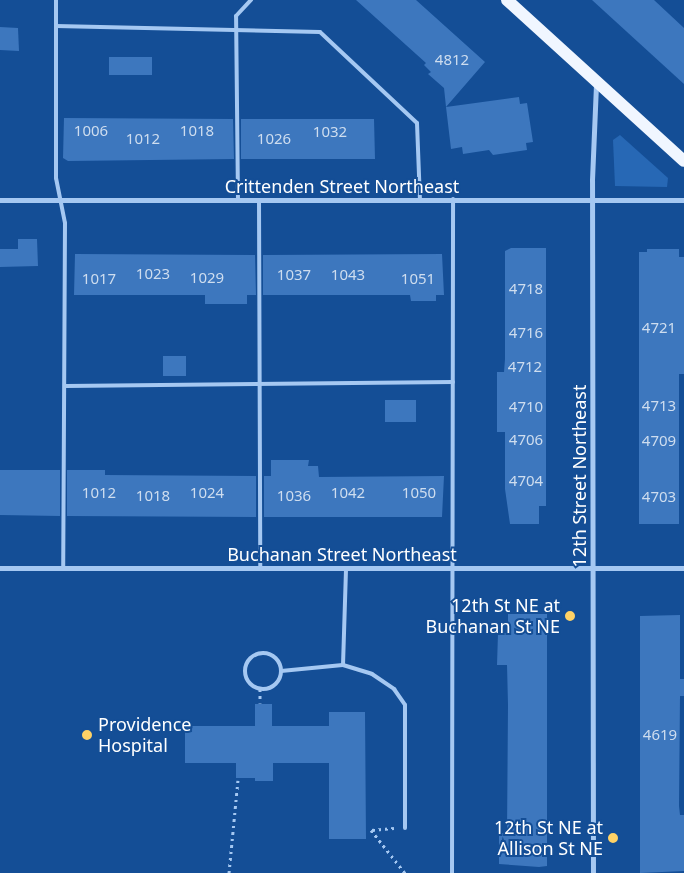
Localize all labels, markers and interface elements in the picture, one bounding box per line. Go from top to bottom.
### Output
house number: 4812 [435,51,469,69]
house number: 1006 [74,122,108,140]
house number: 1018 [180,122,214,140]
house number: 1032 [313,123,347,141]
house number: 1012 [126,130,160,148]
house number: 1026 [257,130,291,148]
street label: Crittenden Street Northeast [225,175,459,197]
house number: 1023 [136,265,170,283]
house number: 1037 [277,266,311,284]
house number: 1043 [331,266,365,284]
house number: 1029 [190,269,224,287]
house number: 1017 [82,270,116,288]
house number: 1051 [401,270,435,288]
house number: 4718 [509,280,543,298]
house number: 4721 [642,319,676,337]
house number: 4716 [509,324,543,342]
house number: 4712 [508,358,542,376]
street label: 12th Street Northeast [568,385,590,567]
house number: 4713 [642,397,676,415]
house number: 4710 [509,398,543,416]
house number: 4706 [509,431,543,449]
house number: 4709 [642,432,676,450]
house number: 4704 [509,472,543,490]
house number: 1012 [82,484,116,502]
house number: 1024 [190,484,224,502]
house number: 1042 [331,484,365,502]
house number: 1050 [402,484,436,502]
house number: 1018 [136,487,170,505]
house number: 1036 [277,487,311,505]
house number: 4703 [642,488,676,506]
street label: Buchanan Street Northeast [227,543,457,565]
place label: 12th St NE at Buchanan St NE [426,595,560,638]
marker: 12th St NE at Buchanan St NE [564,610,576,622]
place label: Providence Hospital [98,714,191,756]
house number: 4619 [643,726,677,744]
marker: Providence Hospital [80,728,94,742]
place label: 12th St NE at Allison St NE [494,817,603,860]
marker: 12th St NE at Allison St NE [607,832,619,844]

